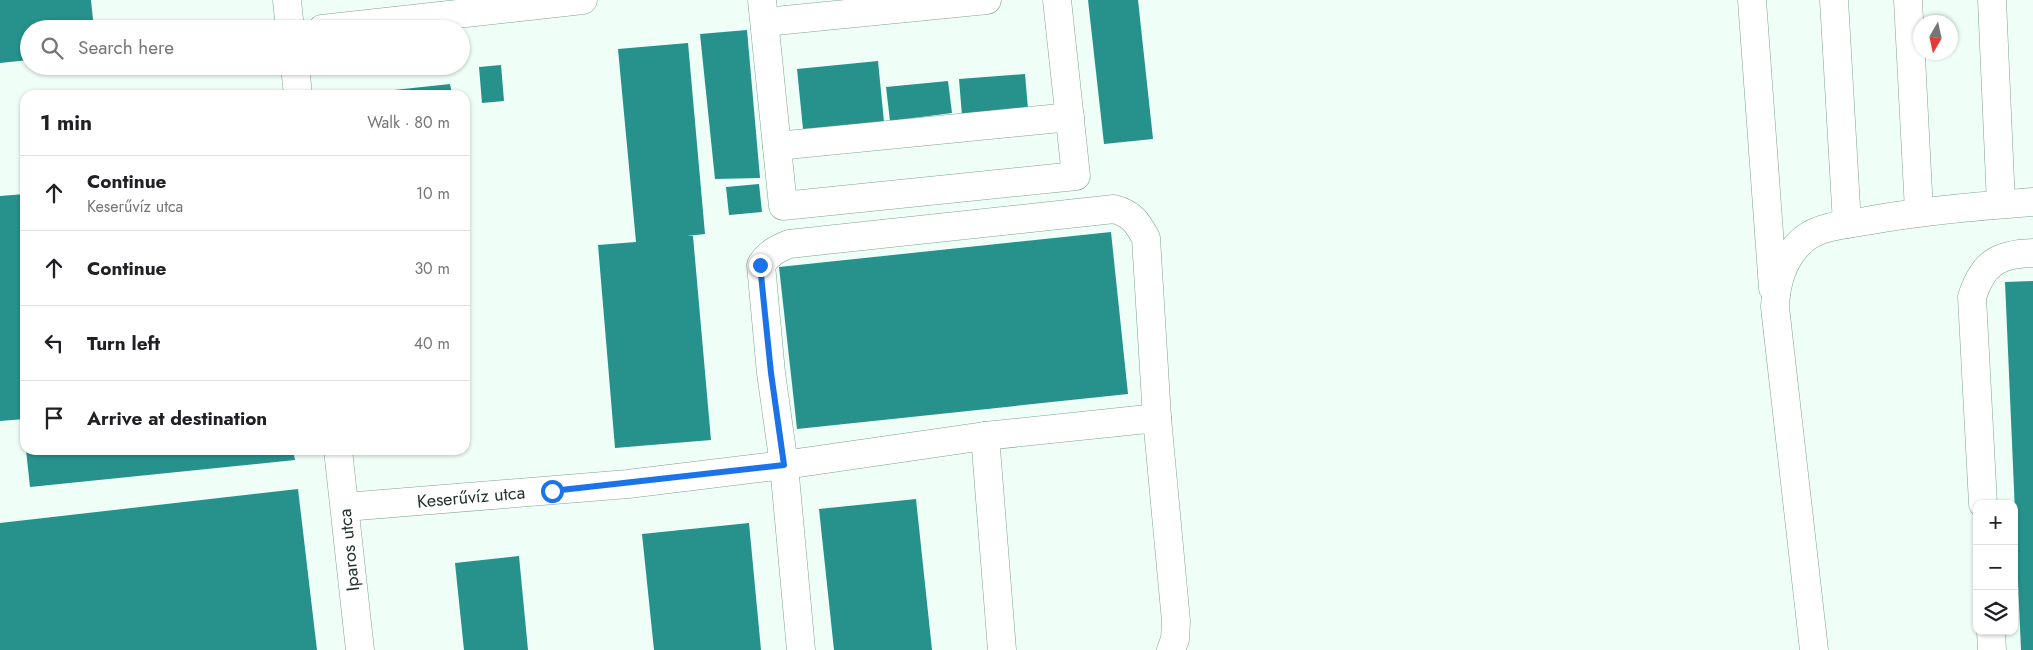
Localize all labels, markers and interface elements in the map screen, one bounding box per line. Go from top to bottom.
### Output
north arrow [1913,15,1958,60]
search box [20,20,470,75]
icon: search [38,34,66,62]
text: Search here [78,34,174,61]
text: 1 min [40,108,92,138]
text: Walk · 80 m [367,111,450,134]
text: Continue [87,168,166,195]
icon: ahead [40,179,68,207]
text: 10 m [416,182,450,205]
text: Keserűvíz utca [87,195,183,218]
icon: ahead [40,254,68,282]
route end [749,254,772,277]
text: Continue [87,255,166,282]
text: 30 m [414,257,450,280]
icon: left [40,329,68,357]
text: Turn left [87,330,160,357]
text: 40 m [414,332,450,355]
icon: arrive [40,404,68,432]
text: Arrive at destination [87,405,267,432]
street label: Keserűvíz utca [416,479,526,515]
route start [541,480,564,503]
map controls [1973,500,2018,635]
button: + [1973,500,2018,545]
street label: Iparos utca [332,507,366,593]
button: − [1973,545,2018,590]
button: layers [1973,590,2018,635]

